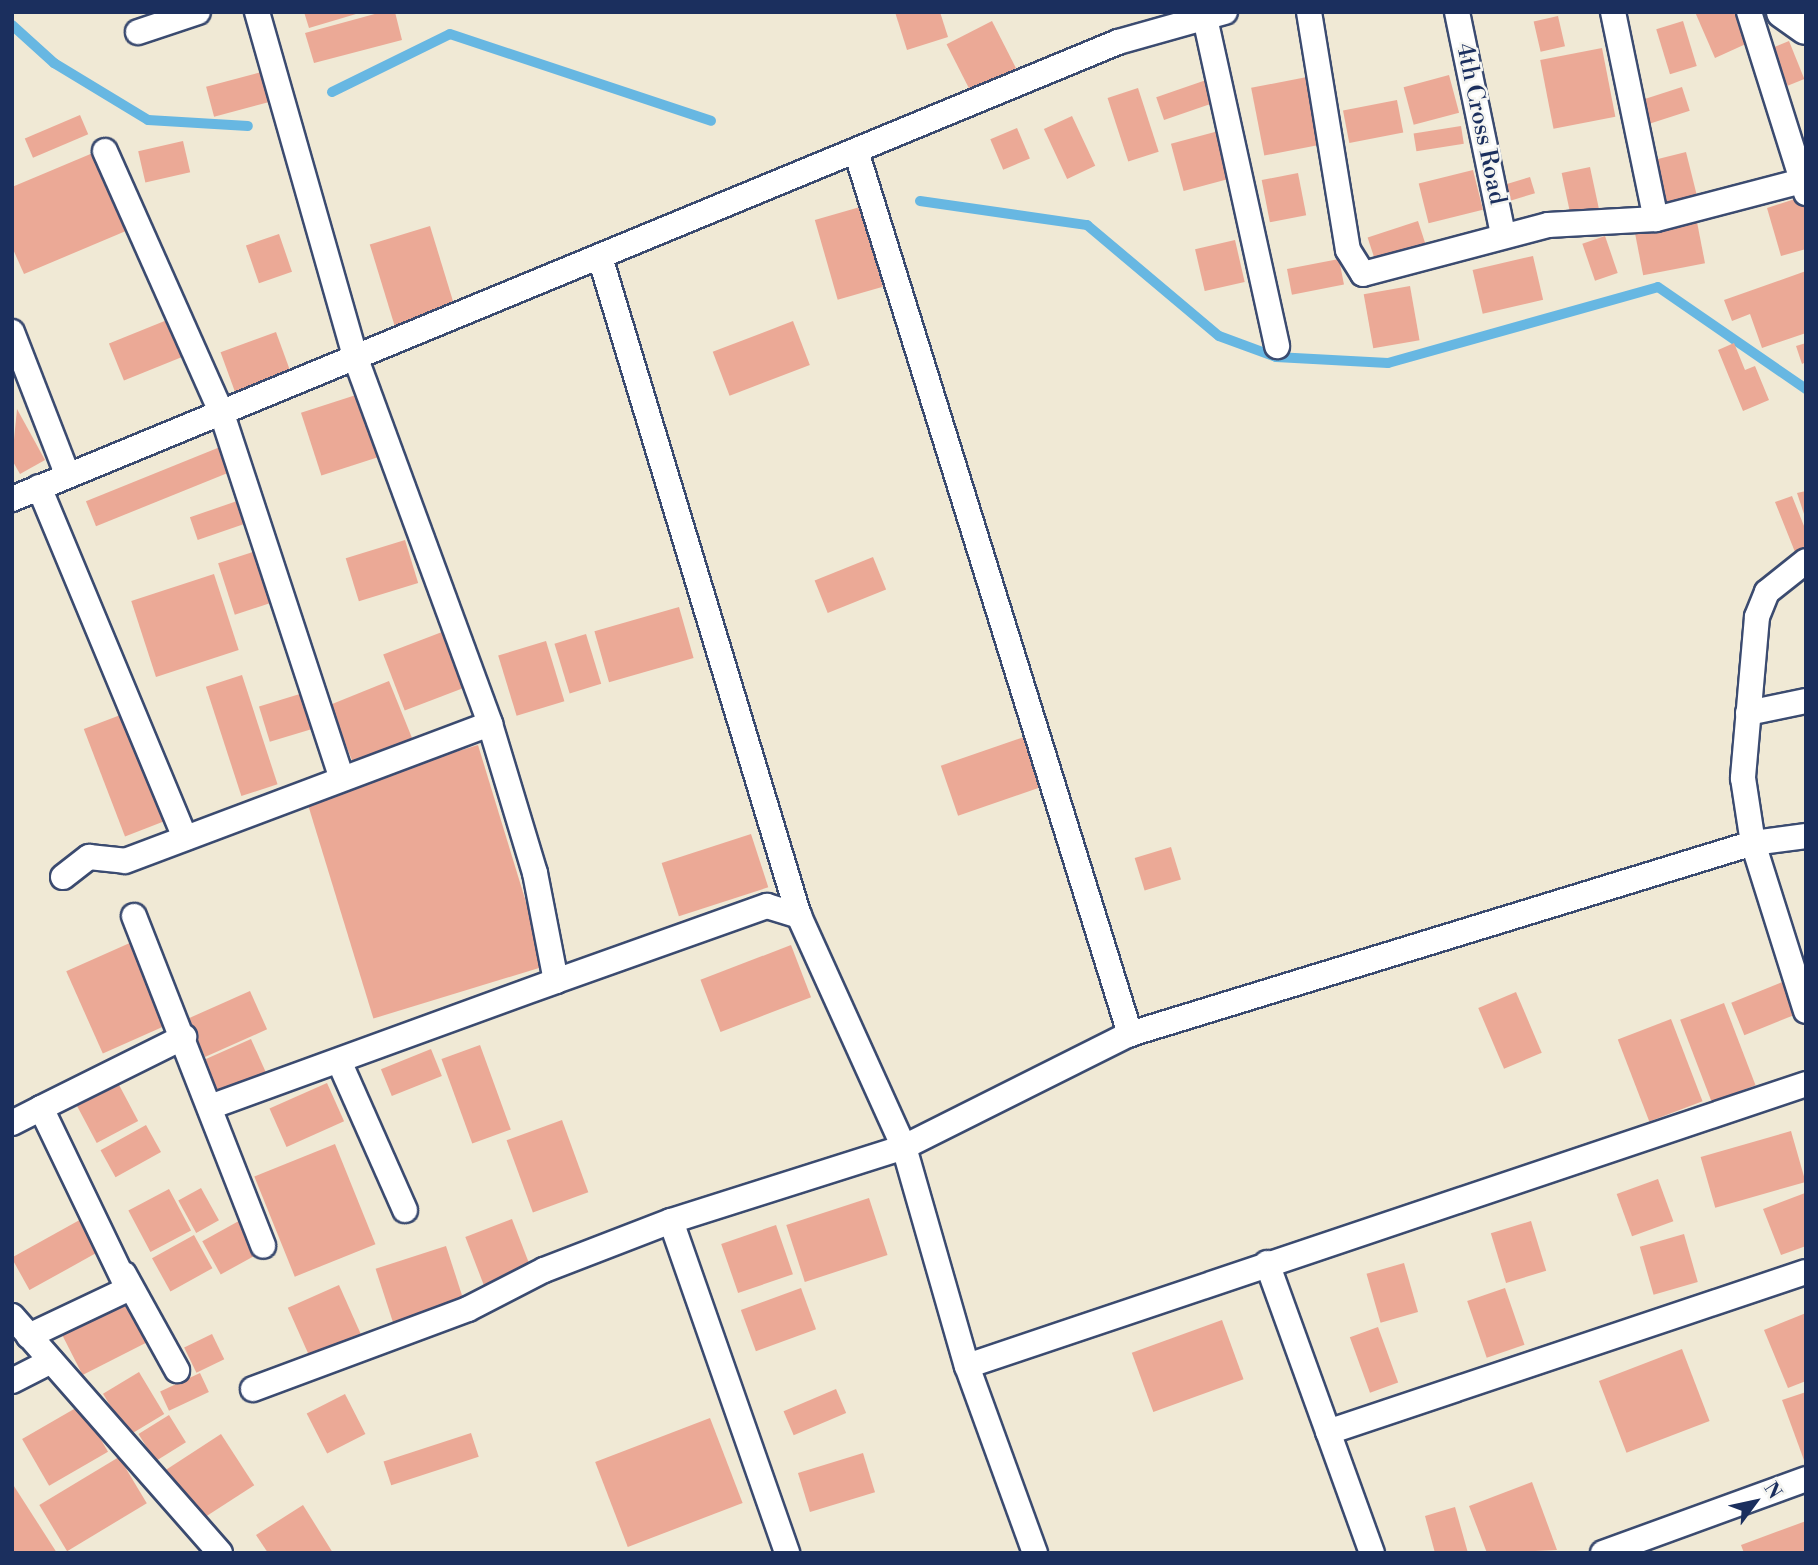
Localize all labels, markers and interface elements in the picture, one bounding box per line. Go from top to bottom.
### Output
street label: 4th Cross Road [1449,41,1511,207]
north arrow [1720,1467,1790,1537]
text: N [1758,1478,1787,1503]

